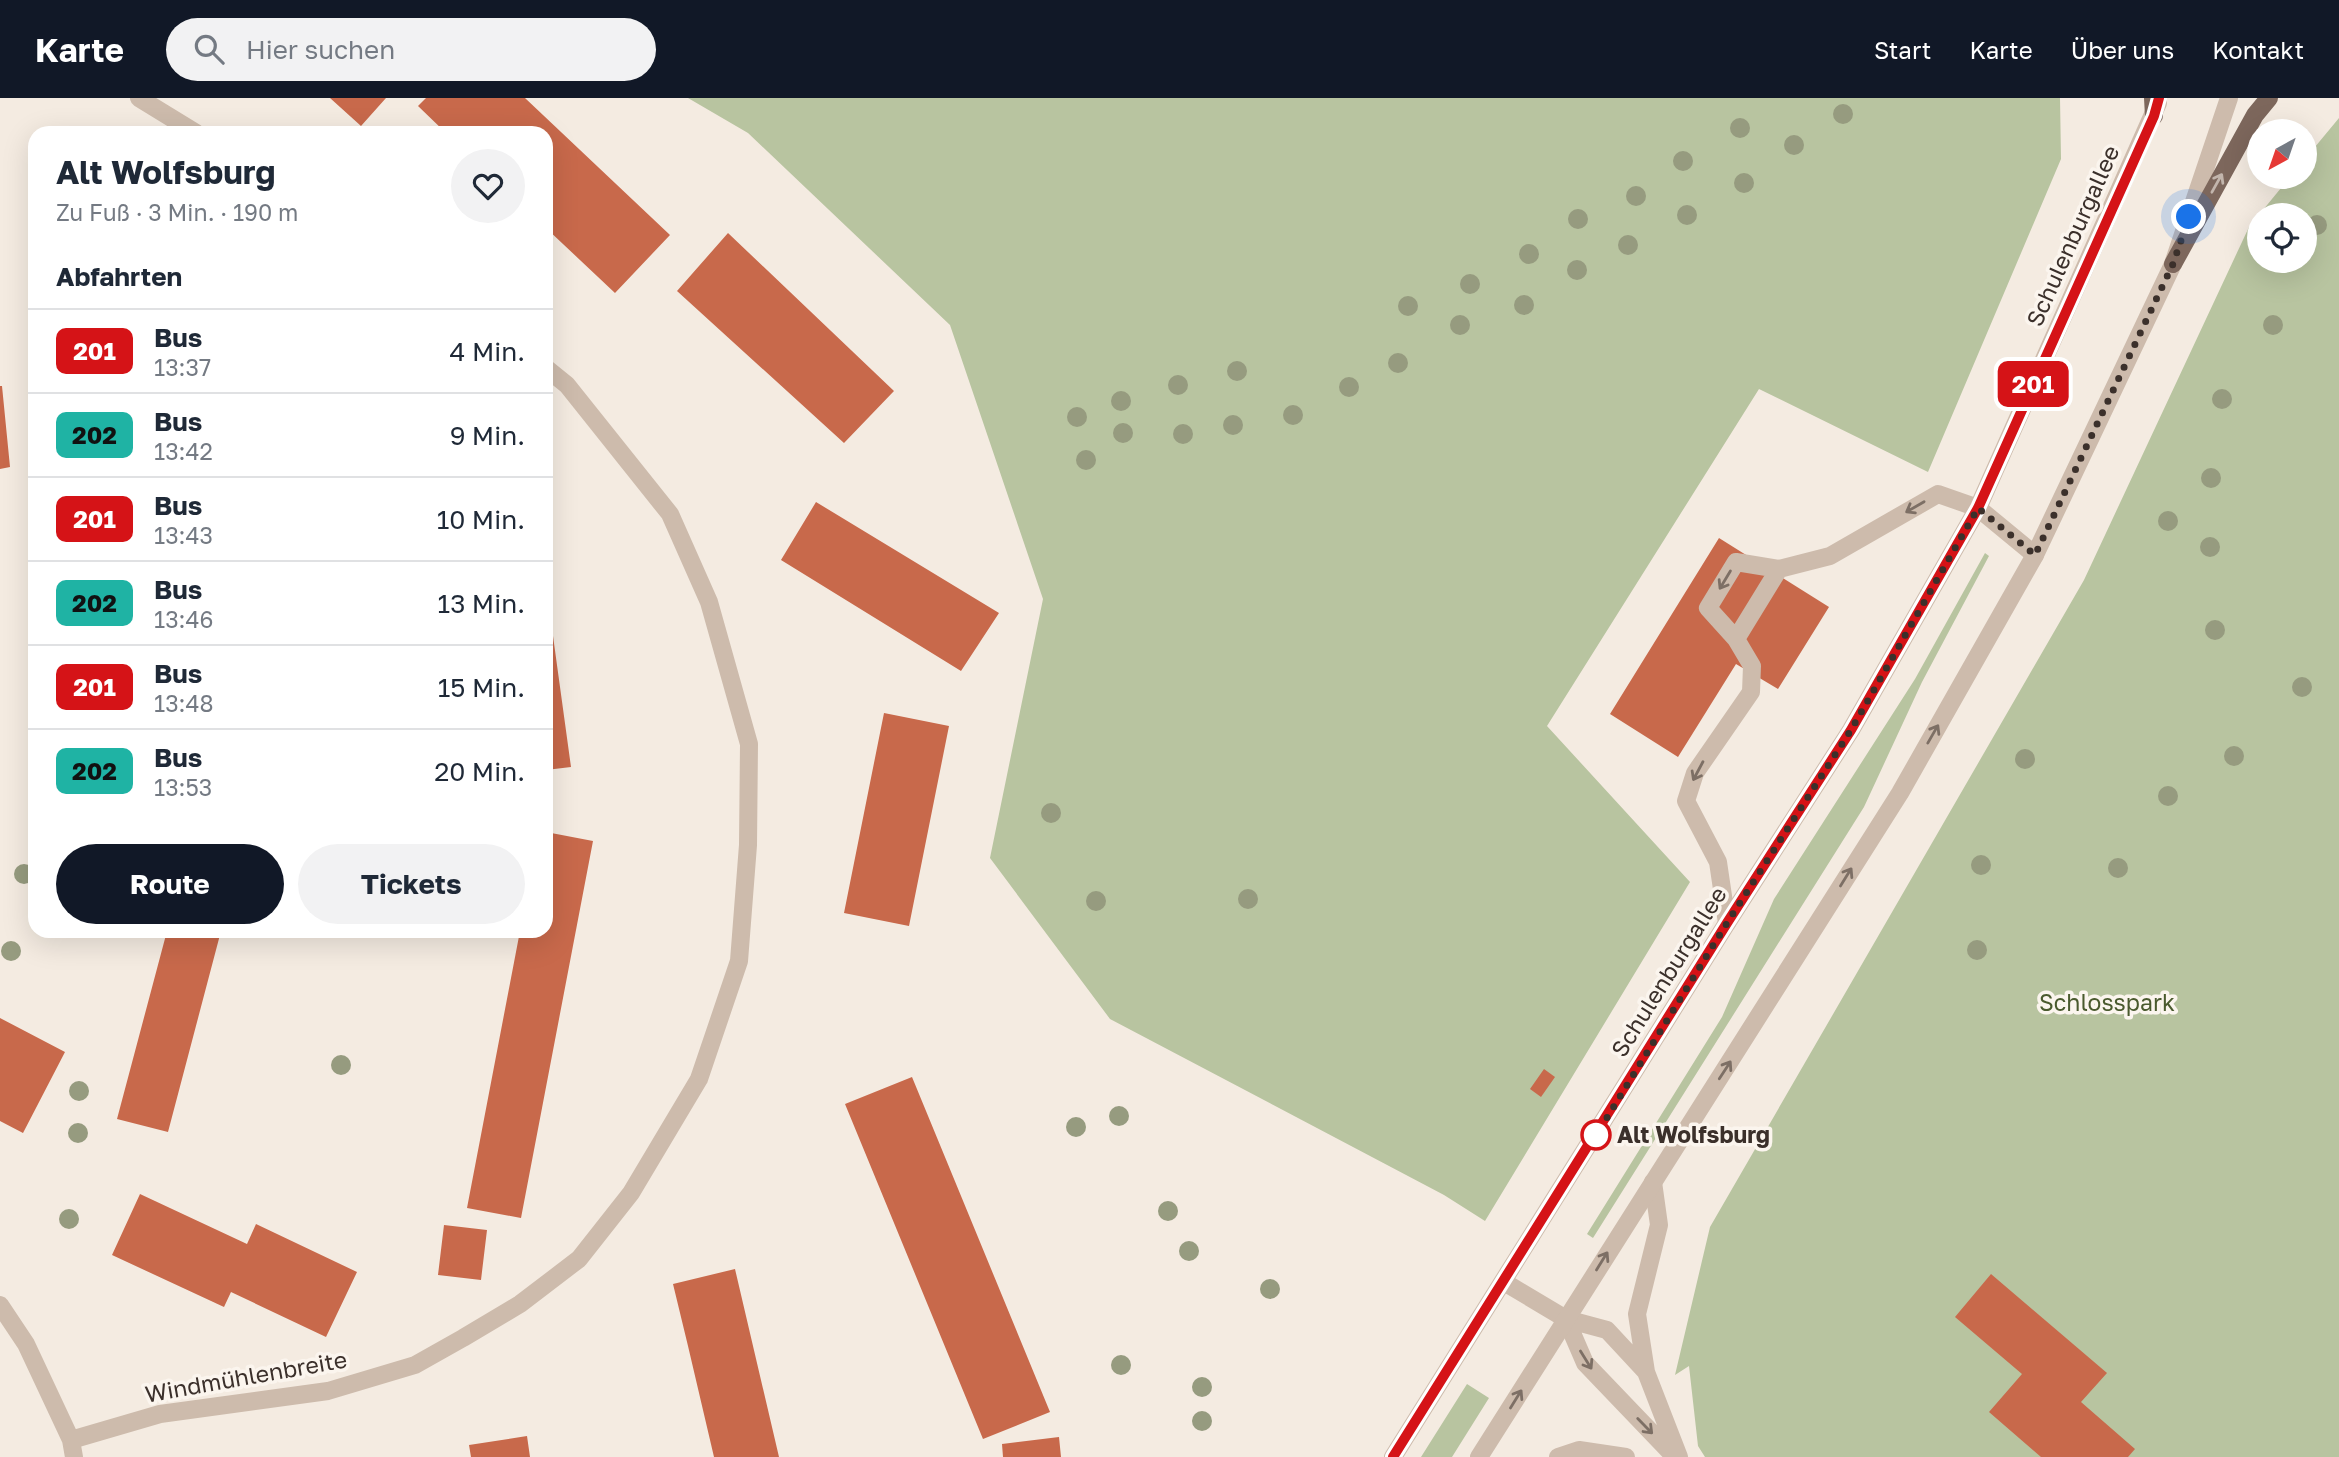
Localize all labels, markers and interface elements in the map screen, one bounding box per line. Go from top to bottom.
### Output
search box [166,18,656,81]
text: Karte [35,30,124,69]
icon: search [190,30,228,68]
text: Hier suchen [246,34,395,65]
text: Start [1874,35,1931,64]
text: Karte [1969,35,2033,64]
text: Über uns [2071,35,2174,64]
text: Kontakt [2212,35,2304,64]
north arrow [2247,119,2317,189]
map controls [2247,119,2317,273]
street label: Schulenburgallee [2020,141,2125,330]
button: heart [451,149,525,223]
text: Alt Wolfsburg [56,152,276,191]
one-way arrow [2211,173,2224,194]
text: Zu Fuß · 3 Min. · 190 m [56,198,298,226]
your location [2171,199,2206,234]
button: locate [2247,203,2317,273]
text: Abfahrten [56,261,182,292]
text: Bus [154,322,202,353]
text: 201 [73,336,116,365]
text: 4 Min. [450,336,525,367]
text: 13:37 [154,353,211,381]
line badge: 201 [1993,361,2073,407]
text: 201 [2012,369,2054,398]
text: Bus [154,406,202,437]
text: 202 [72,420,117,449]
text: 9 Min. [450,420,525,451]
text: 13:42 [154,437,213,465]
text: Bus [154,490,202,521]
one-way arrow [1906,500,1926,514]
text: 201 [73,504,116,533]
text: 10 Min. [437,504,525,535]
text: 13:43 [154,521,213,549]
one-way arrow [1718,570,1732,590]
text: Bus [154,574,202,605]
text: 202 [72,588,117,617]
text: 13 Min. [438,588,525,619]
text: 13:46 [154,605,213,633]
text: Bus [154,658,202,689]
text: 201 [73,672,116,701]
text: 15 Min. [438,672,525,703]
text: 13:48 [154,689,214,717]
one-way arrow [1927,724,1940,745]
text: Bus [154,742,202,773]
text: 202 [72,756,117,785]
text: 20 Min. [434,756,525,787]
one-way arrow [1691,761,1705,781]
text: 13:53 [154,773,212,801]
button: Route [56,844,284,924]
button: Tickets [298,844,525,924]
one-way arrow [1840,868,1854,888]
street label: Schulenburgallee [1605,881,1732,1062]
park label: Schlosspark [2039,988,2175,1016]
one-way arrow [1718,1060,1732,1080]
marker: Alt Wolfsburg [1581,1120,1611,1150]
place label: Alt Wolfsburg [1617,1120,1770,1148]
one-way arrow [1596,1252,1610,1272]
street label: Windmühlenbreite [143,1344,349,1408]
one-way arrow [1578,1350,1593,1369]
one-way arrow [1509,1390,1523,1410]
one-way arrow [1636,1417,1653,1434]

